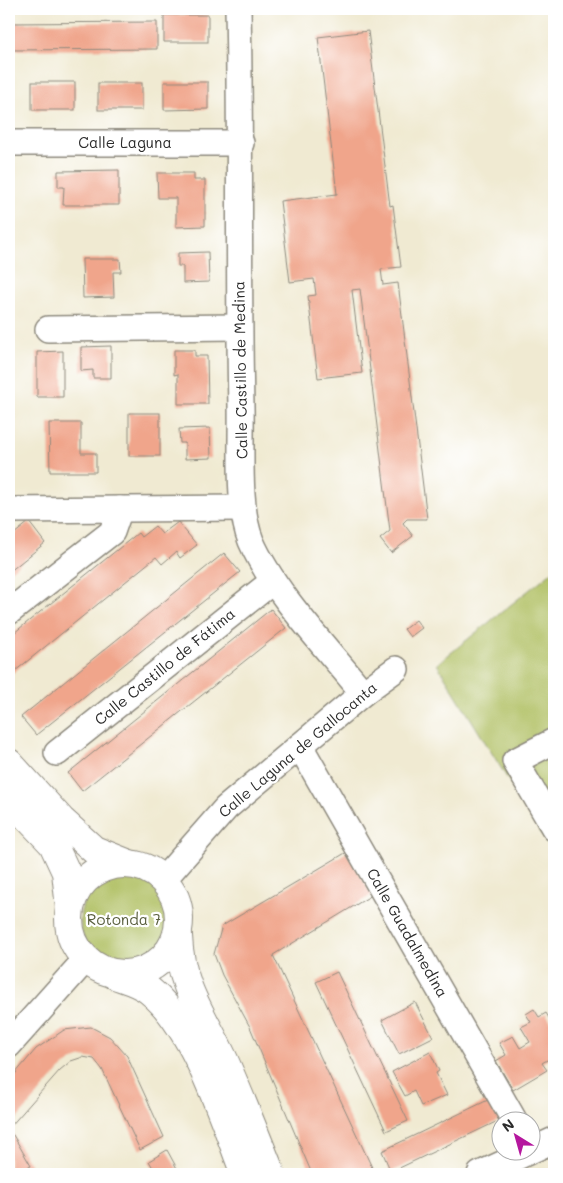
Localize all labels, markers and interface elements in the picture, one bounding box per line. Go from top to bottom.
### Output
street label: Calle Laguna [78,132,172,152]
street label: Calle Castillo de Medina [228,281,252,459]
street label: Calle Castillo de Fátima [90,603,239,729]
street label: Calle Laguna de Gallocanta [214,677,381,822]
street label: Calle Guadalmedina [363,864,453,1001]
park label: Rotonda 7 [87,909,161,929]
north arrow [490,1110,540,1160]
text: N [498,1114,518,1136]

